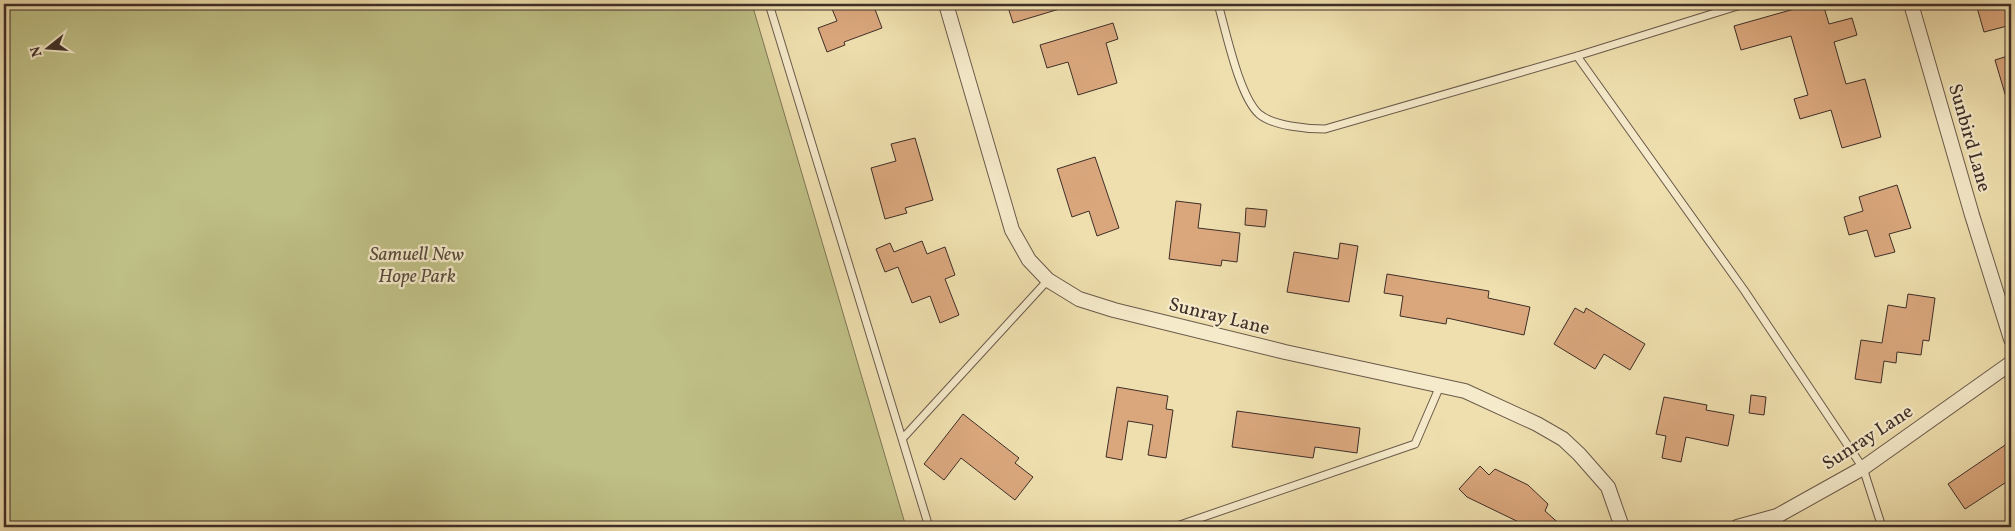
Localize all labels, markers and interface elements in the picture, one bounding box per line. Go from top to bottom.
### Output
north arrow [22,22,72,72]
text: N [26,44,48,59]
street label: Sunbird Lane [1941,81,1997,195]
park label: Samuell New Hope Park [370,242,464,290]
street label: Sunray Lane [1166,292,1272,342]
street label: Sunray Lane [1818,399,1918,477]

